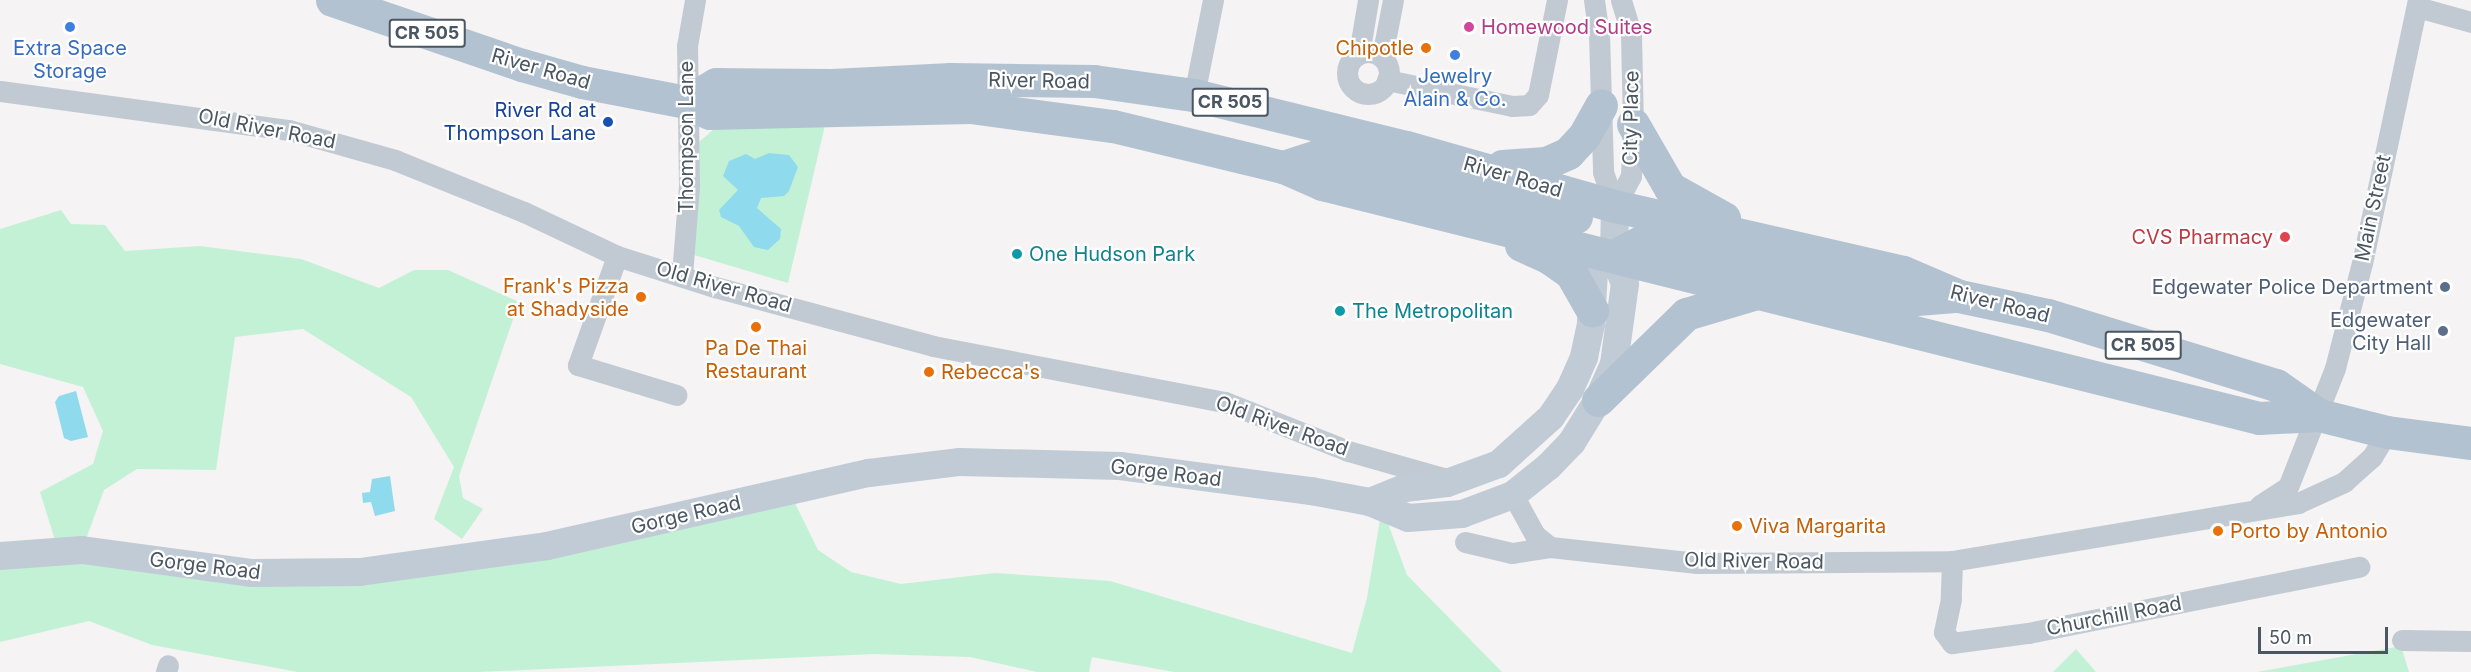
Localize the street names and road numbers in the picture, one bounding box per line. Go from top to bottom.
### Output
road number: CR 505 [388,18,466,48]
street label: River Road [489,43,593,95]
street label: Thompson Lane [674,61,698,213]
street label: River Road [988,68,1090,94]
street label: City Place [1618,70,1644,166]
road number: CR 505 [1191,87,1269,117]
street label: Old River Road [196,104,338,154]
street label: River Road [1461,151,1565,203]
street label: Main Street [2350,153,2396,263]
street label: Old River Road [654,256,794,318]
street label: River Road [1948,280,2052,328]
road number: CR 505 [2104,330,2182,360]
street label: Old River Road [1212,391,1352,461]
street label: Gorge Road [1109,454,1223,492]
street label: Gorge Road [629,491,743,539]
street label: Gorge Road [148,547,262,585]
street label: Old River Road [1684,548,1824,574]
street label: Churchill Road [2044,591,2184,641]

